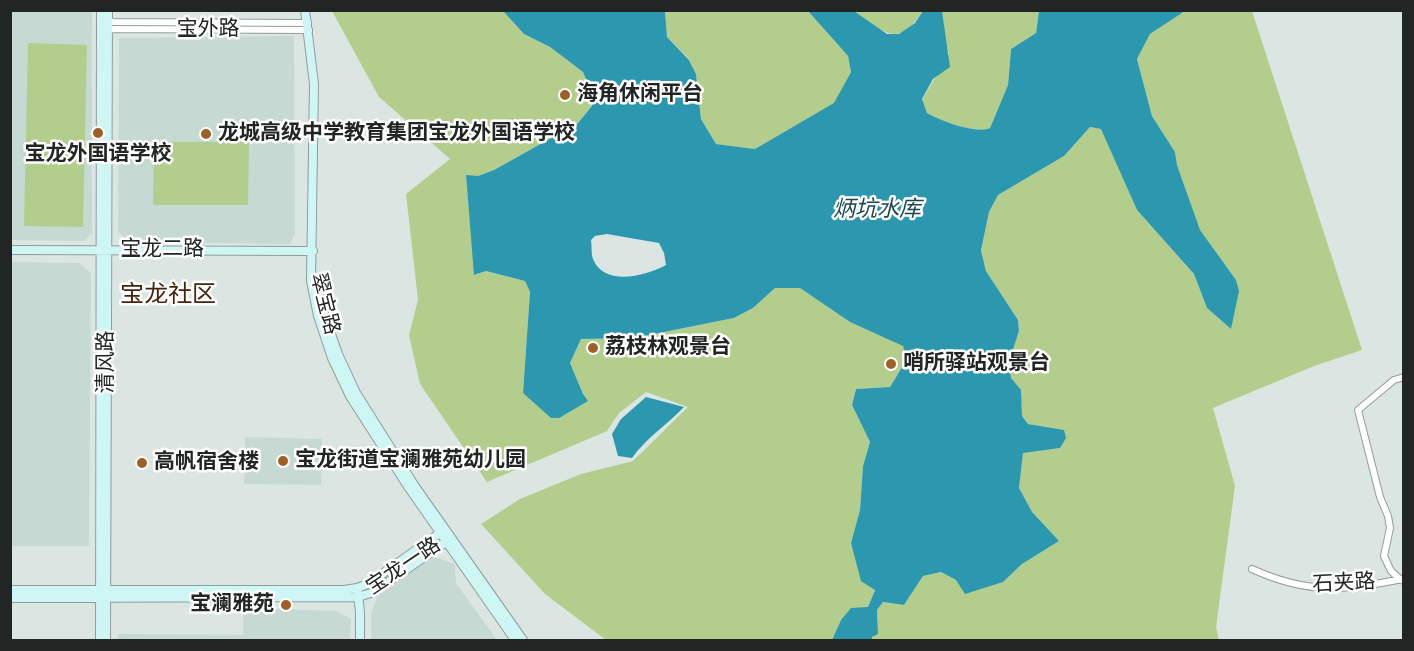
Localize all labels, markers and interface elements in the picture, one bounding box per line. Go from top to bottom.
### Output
street label: 宝外路 [177,17,239,43]
place label: 海角休闲平台 [577,82,703,108]
marker: 海角休闲平台 [558,88,572,102]
place label: 龙城高级中学教育集团宝龙外国语学校 [218,121,575,147]
marker: 宝龙外国语学校 [91,126,105,140]
marker: 龙城高级中学教育集团宝龙外国语学校 [199,127,213,141]
place label: 宝龙外国语学校 [25,142,171,168]
water label: 炳坑水库 [833,197,921,223]
street label: 宝龙二路 [120,237,204,263]
street label: 翠宝路 [304,270,344,338]
district label: 宝龙社区 [120,282,216,310]
street label: 清风路 [94,331,120,393]
place label: 荔枝林观景台 [605,335,731,361]
marker: 荔枝林观景台 [586,341,600,355]
place label: 哨所驿站观景台 [903,351,1050,377]
marker: 哨所驿站观景台 [884,357,898,371]
place label: 宝龙街道宝澜雅苑幼儿园 [295,448,526,474]
place label: 高帆宿舍楼 [154,450,259,476]
marker: 宝龙街道宝澜雅苑幼儿园 [276,454,290,468]
marker: 高帆宿舍楼 [135,456,149,470]
street label: 宝龙一路 [362,533,446,601]
street label: 石夹路 [1312,570,1376,598]
place label: 宝澜雅苑 [190,592,274,618]
marker: 宝澜雅苑 [279,598,293,612]

